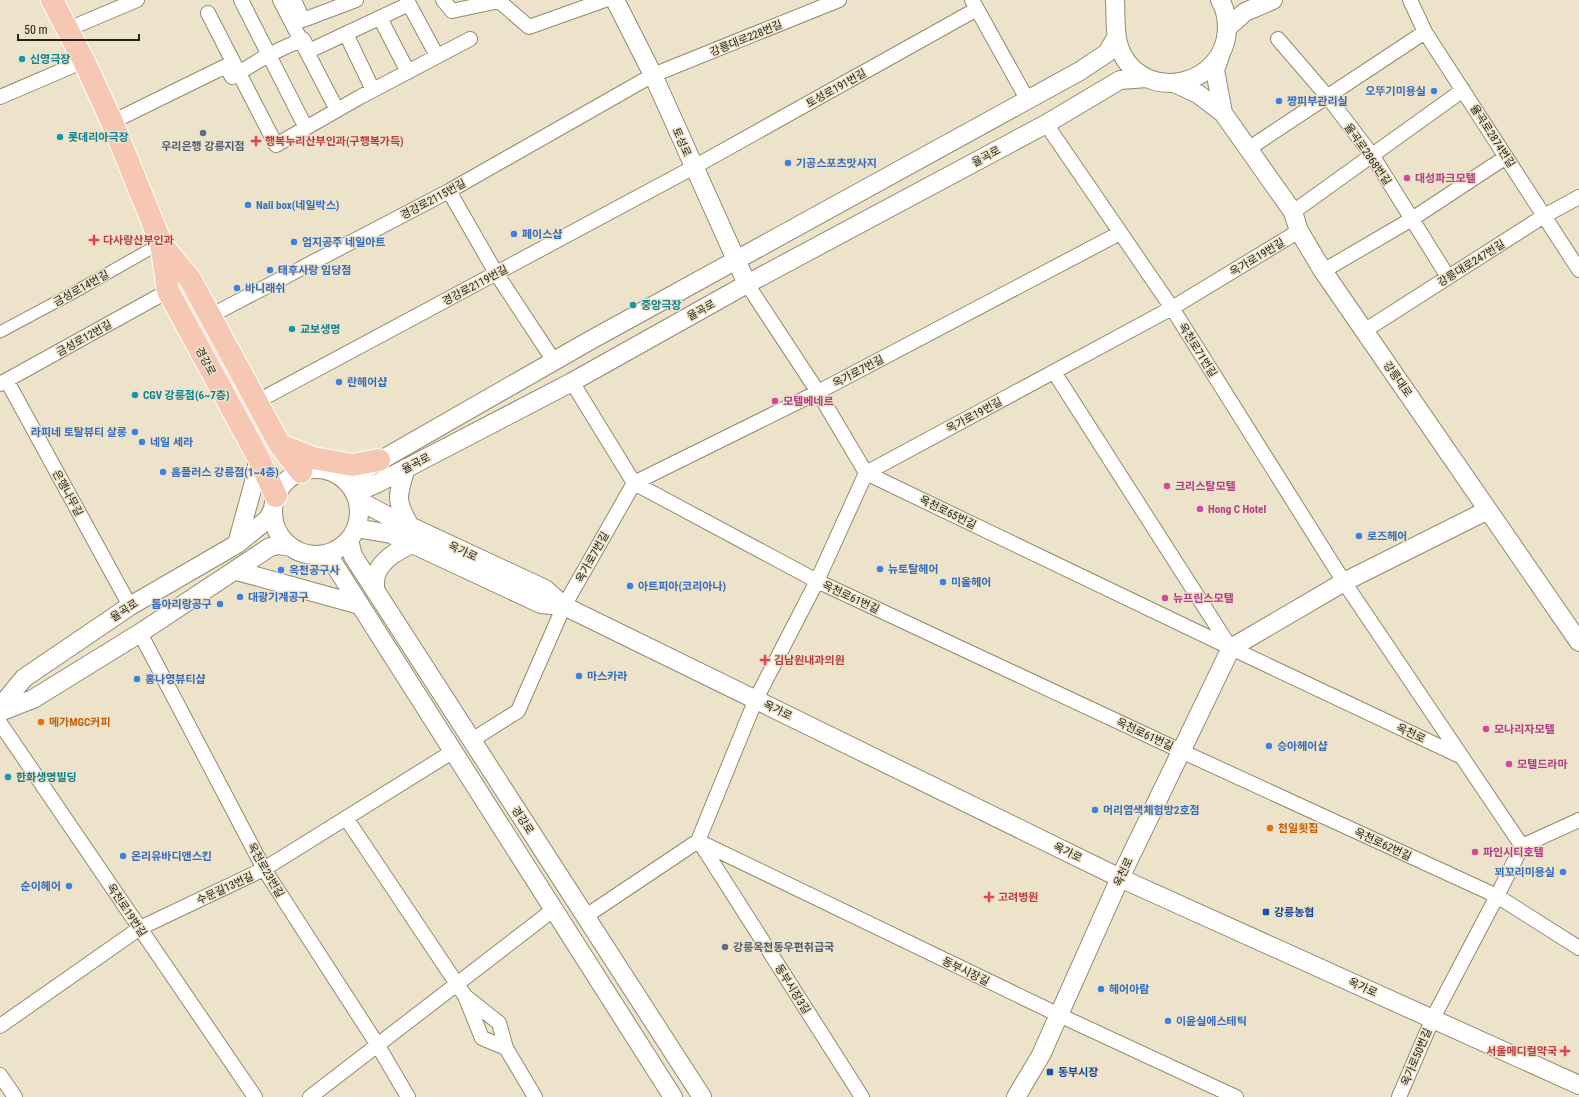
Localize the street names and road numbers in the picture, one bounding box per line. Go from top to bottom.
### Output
street label: 강릉대로228번길 [708,18,784,59]
street label: 토성로191번길 [804,67,869,110]
street label: 율곡로2874번길 [1467,102,1518,170]
street label: 율곡로2868번길 [1342,121,1394,188]
street label: 토성로 [669,126,694,159]
street label: 율곡로 [970,144,1003,169]
street label: 경강로2115번길 [398,177,468,222]
street label: 옥가로19번길 [1228,236,1287,279]
street label: 강릉대로247번길 [1435,238,1507,289]
street label: 경강로2119번길 [440,263,510,308]
street label: 금성로14번길 [51,268,111,309]
street label: 율곡로 [685,297,718,323]
street label: 금성로12번길 [54,318,114,359]
street label: 옥천로71번길 [1176,321,1219,380]
street label: 경강로 [193,345,218,378]
street label: 옥가로7번길 [830,353,886,390]
street label: 강릉대로 [1381,359,1415,400]
street label: 옥가로19번길 [944,395,1004,436]
street label: 율곡로 [400,451,433,476]
street label: 은행나무길 [50,468,86,519]
street label: 옥천로65번길 [917,493,978,532]
street label: 옥가로7번길 [573,530,612,585]
street label: 옥가로 [446,539,479,564]
street label: 옥천로61번길 [820,579,881,616]
street label: 율곡로 [108,597,141,624]
street label: 옥가로 [761,698,794,723]
street label: 옥천로61번길 [1114,716,1175,753]
street label: 옥천로 [1394,721,1427,746]
street label: 경강로 [509,804,536,837]
street label: 옥천로62번길 [1352,826,1413,863]
street label: 옥천로23번길 [245,840,287,900]
street label: 옥가로 [1051,840,1084,865]
street label: 옥천로 [1111,856,1136,889]
street label: 수문길13번길 [195,870,256,907]
street label: 옥천로19번길 [104,881,149,939]
street label: 동부시장길 [940,955,991,988]
street label: 동부시장3길 [772,962,813,1016]
street label: 옥가로 [1346,975,1379,1000]
street label: 옥가로50번길 [1398,1026,1434,1088]

